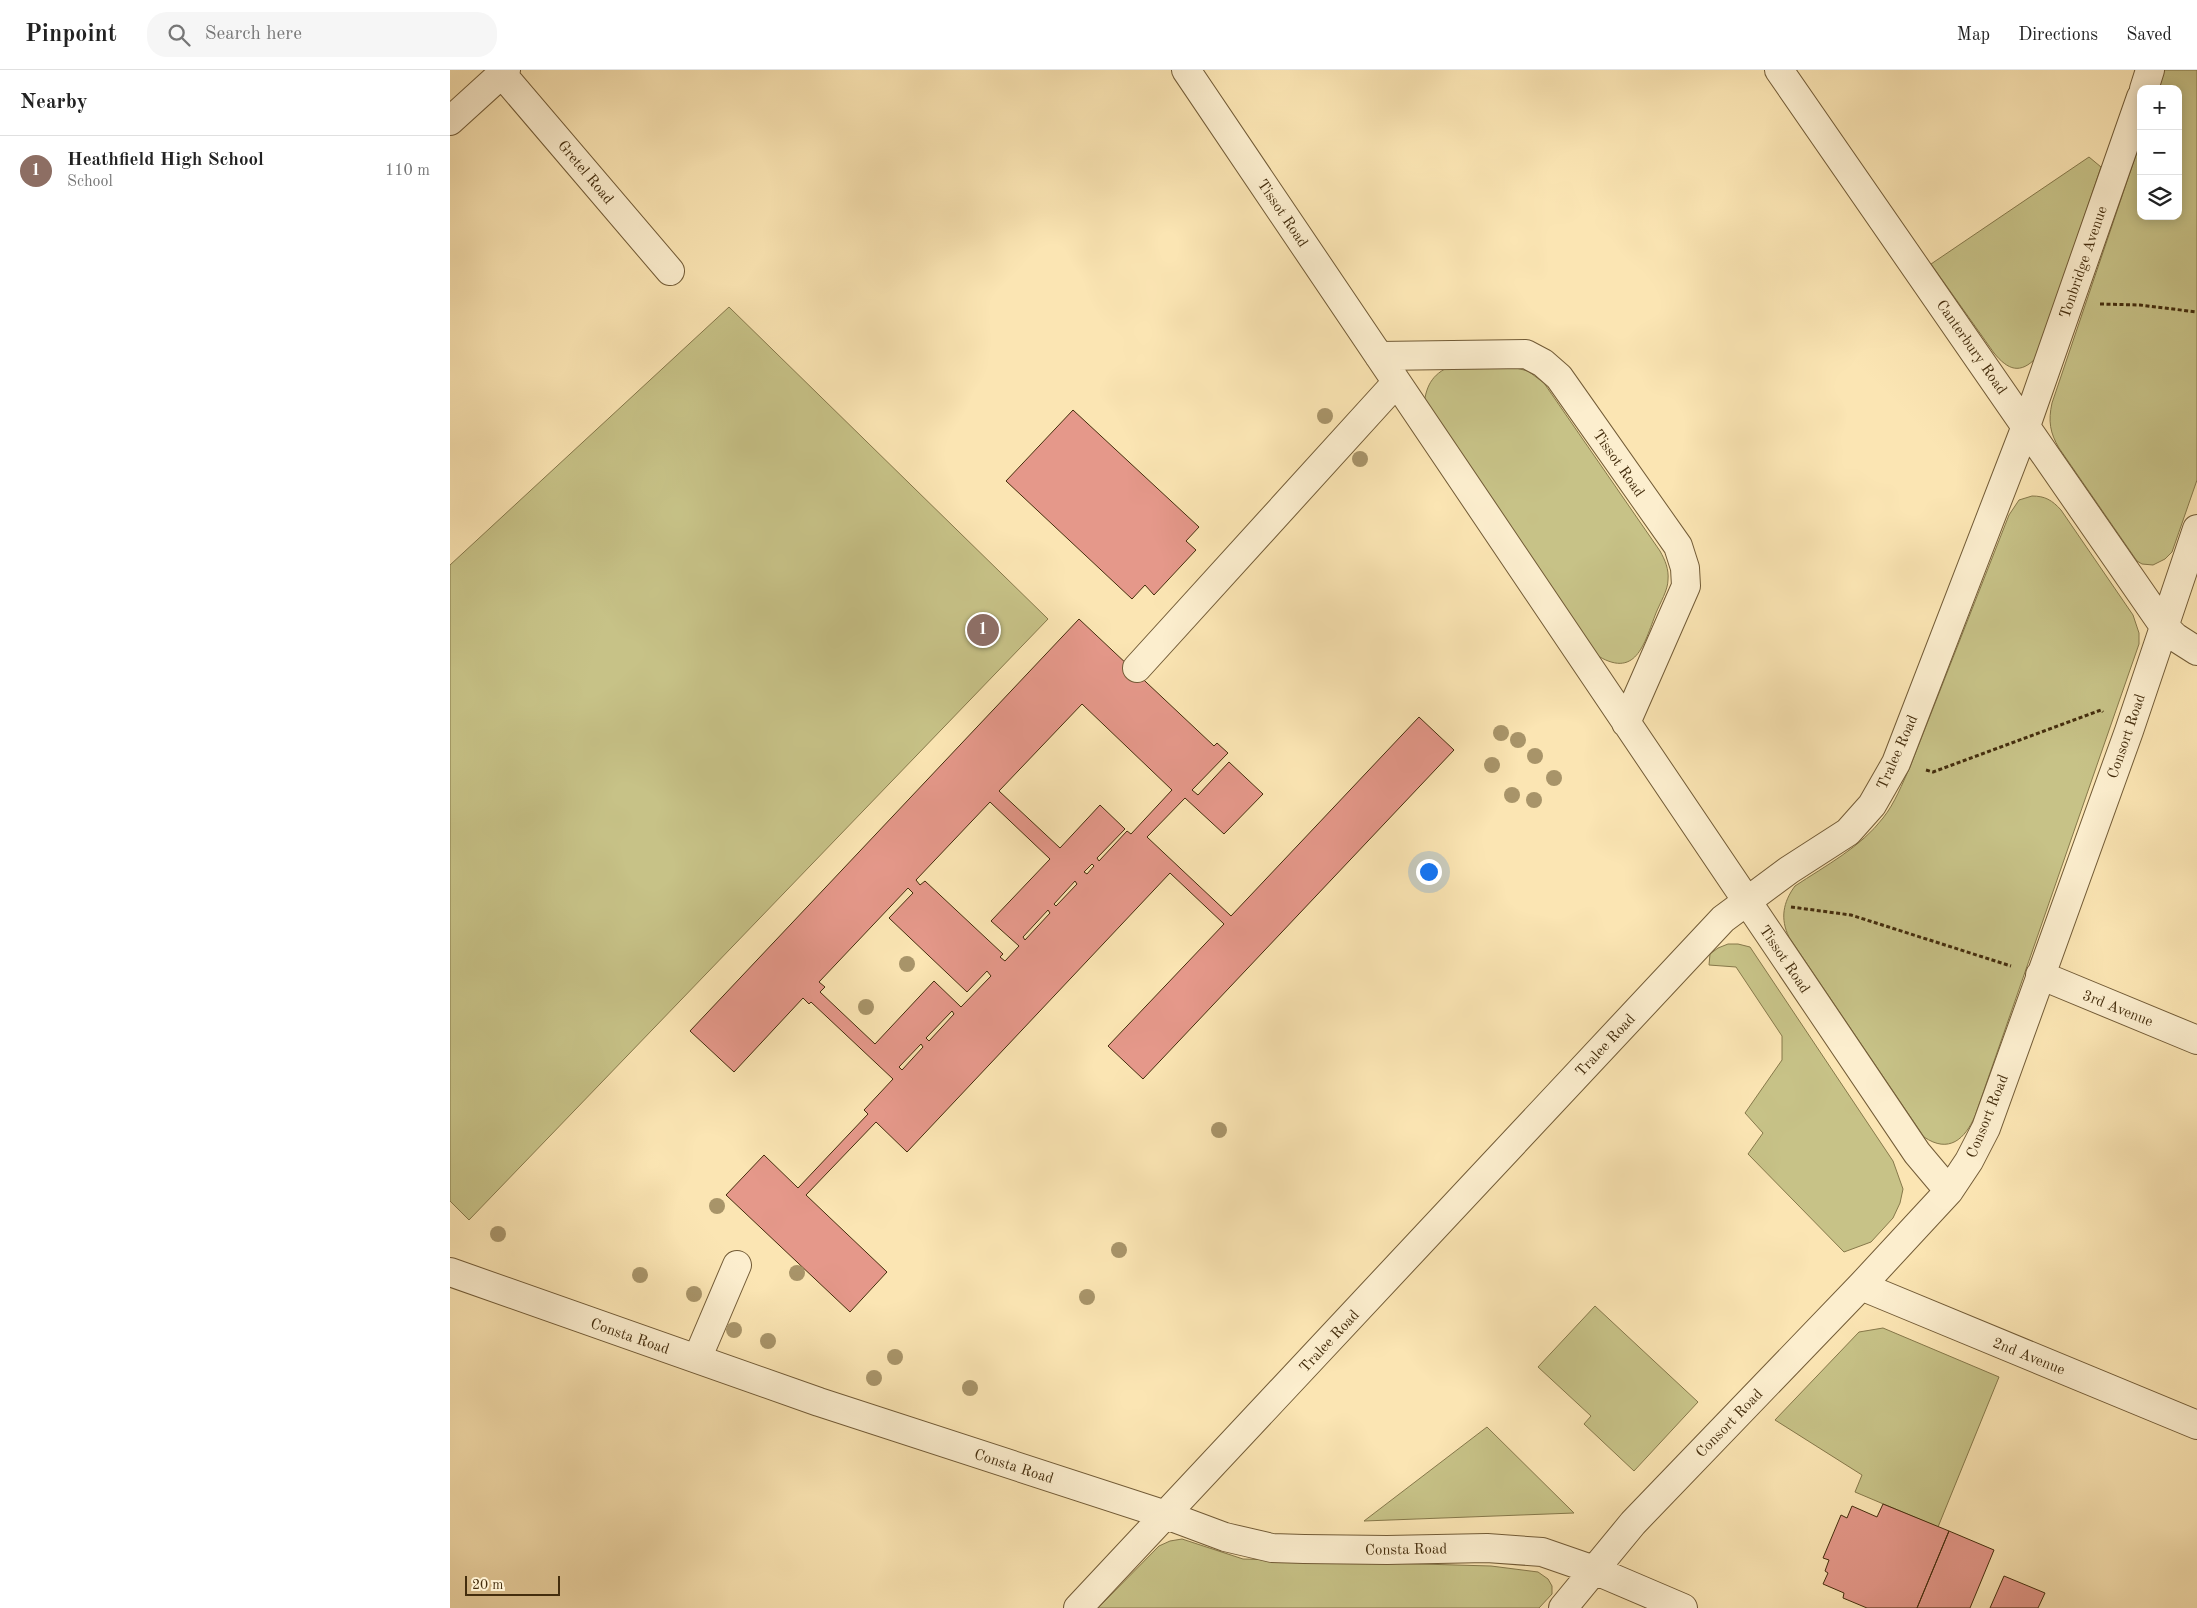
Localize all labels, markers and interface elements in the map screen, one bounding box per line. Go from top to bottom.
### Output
search box [147,12,497,57]
icon: search [165,21,193,49]
text: Pinpoint [25,23,117,47]
text: Search here [205,25,302,44]
text: Map [1957,26,1990,44]
text: Directions [2018,26,2098,44]
text: Saved [2126,26,2172,44]
map controls [2137,85,2182,220]
button: + [2137,85,2182,130]
text: Nearby [20,92,88,113]
button: − [2137,130,2182,175]
street label: Gretel Road [554,138,616,208]
text: Heathfield High School [67,151,264,170]
text: 1 [31,163,41,179]
text: 110 m [385,163,430,179]
text: School [67,174,113,190]
button: layers [2137,175,2182,220]
street label: Tissot Road [1254,177,1310,251]
street label: Tonbridge Avenue [2058,204,2111,321]
street label: Canterbury Road [1933,298,2009,398]
street label: Tissot Road [1589,428,1646,500]
pin: 1 [967,611,999,649]
street label: Consort Road [2106,692,2149,781]
street label: Tralee Road [1875,713,1922,792]
your location [1416,859,1442,885]
street label: Tissot Road [1756,923,1812,997]
street label: 3rd Avenue [2080,988,2155,1030]
street label: Tralee Road [1573,1012,1639,1080]
street label: Consort Road [1965,1073,2012,1160]
street label: Tralee Road [1297,1308,1363,1376]
street label: Consta Road [588,1317,671,1358]
street label: 2nd Avenue [1990,1336,2067,1379]
street label: Consort Road [1694,1387,1766,1461]
street label: Consta Road [972,1448,1055,1487]
street label: Consta Road [1365,1542,1448,1559]
scale bar [465,1573,560,1596]
text: 20 m [472,1578,503,1592]

